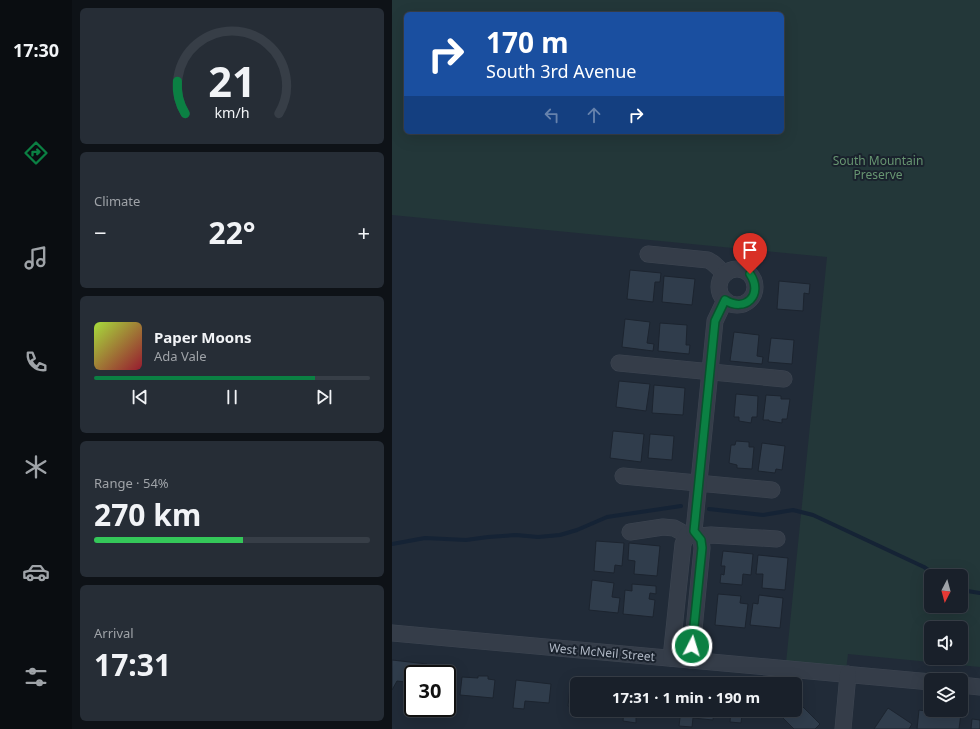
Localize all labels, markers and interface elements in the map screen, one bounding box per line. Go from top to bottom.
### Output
text: 170 m [486,23,569,61]
icon: right [420,28,472,80]
text: 17:30 [13,38,59,62]
text: 21 [208,53,256,109]
text: South 3rd Avenue [486,59,637,83]
text: km/h [214,103,250,122]
icon: left [541,104,563,126]
icon: ahead [583,104,605,126]
icon: right [625,104,647,126]
icon: directions [22,139,50,167]
park label: South Mountain Preserve [833,152,923,183]
text: Climate [94,192,140,210]
text: 22° [208,212,256,253]
text: − [94,217,107,247]
text: + [357,217,370,247]
pin [733,233,767,274]
icon: arrive [739,239,761,261]
icon: music [22,244,50,272]
text: Paper Moons [154,327,252,347]
text: Ada Vale [154,347,207,365]
icon: phone [22,348,50,376]
icon: previous [129,386,151,408]
icon: pause [221,386,243,408]
icon: next [313,386,335,408]
icon: climate [22,453,50,481]
text: Range · 54% [94,474,169,492]
text: 270 km [94,494,201,535]
icon: car [22,558,50,586]
north arrow [924,569,968,613]
map controls [924,569,968,717]
button: sound [924,621,968,665]
text: Arrival [94,624,134,642]
position arrow [671,625,713,667]
street label: West McNeil Street [548,639,656,665]
text: 17:31 [94,644,171,685]
icon: filters [22,663,50,691]
speed limit sign: 30 [404,665,456,717]
button: layers [924,673,968,717]
text: 17:31 · 1 min · 190 m [612,687,760,707]

